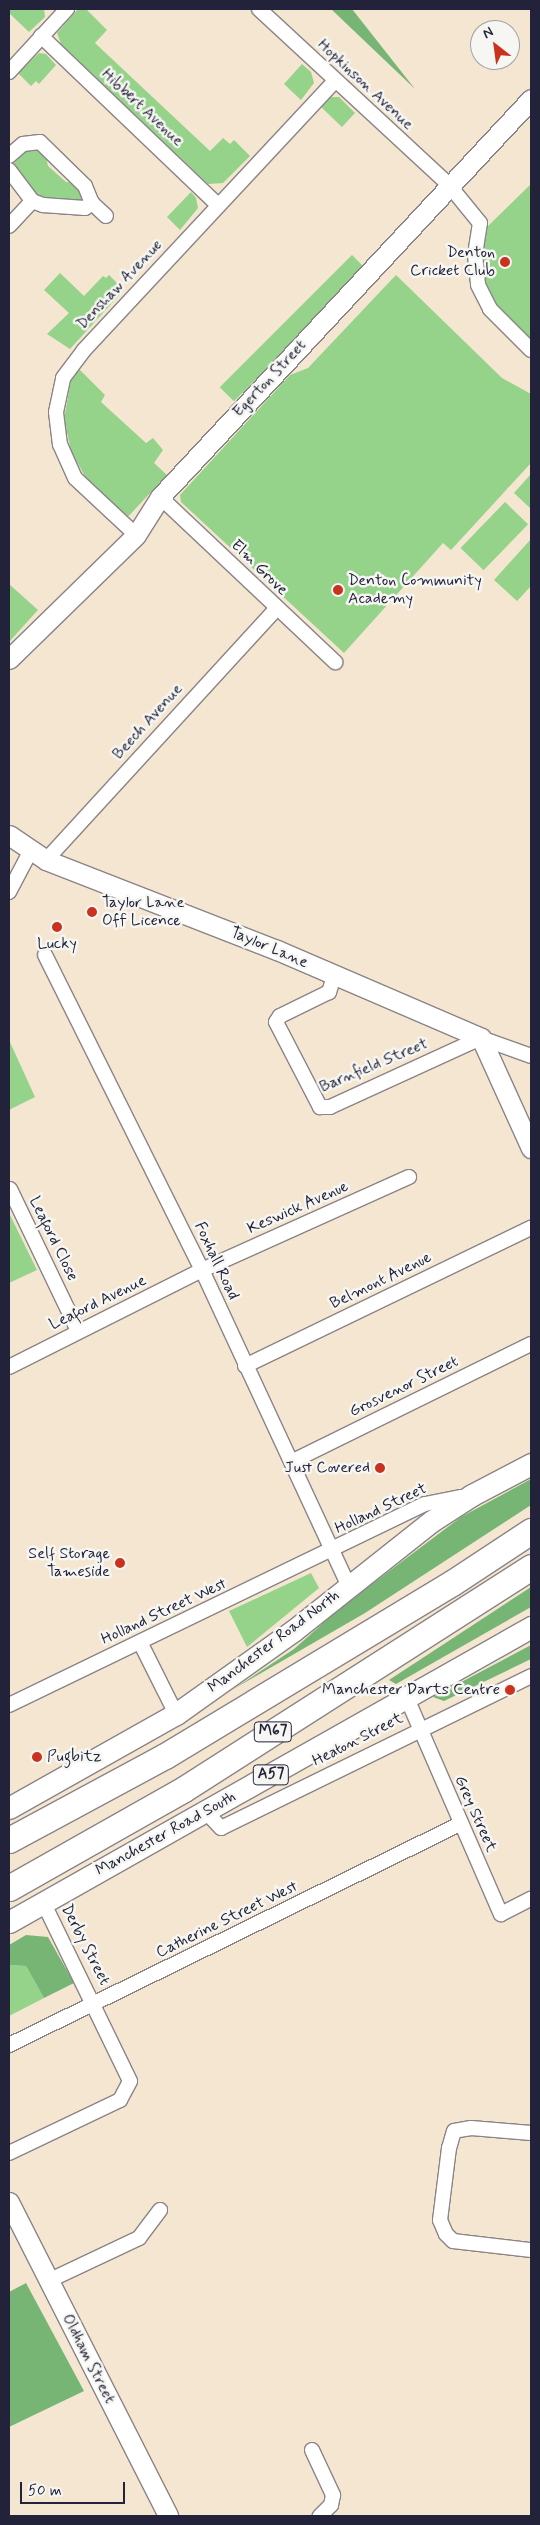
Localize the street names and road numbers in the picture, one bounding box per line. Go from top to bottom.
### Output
street label: Hopkinson Avenue [313,36,417,134]
street label: Hibbert Avenue [97,65,187,151]
street label: Denshaw Avenue [74,237,166,333]
street label: Egerton Street [228,335,312,423]
street label: Elm Grove [227,536,291,600]
street label: Beech Avenue [109,680,187,764]
street label: Taylor Lane [229,924,309,972]
street label: Barnfield Street [317,1035,431,1097]
street label: Keswick Avenue [243,1176,353,1240]
street label: Leaford Close [24,1194,82,1284]
street label: Foxhall Road [190,1219,242,1303]
street label: Belmont Avenue [325,1247,437,1315]
street label: Leaford Avenue [46,1271,150,1335]
street label: Grosvenor Street [345,1352,463,1422]
street label: Holland Street [332,1480,430,1538]
street label: Holland Street West [99,1575,229,1649]
street label: Manchester Road North [205,1587,343,1697]
street label: Heaton Street [309,1709,407,1771]
road number: M67 [253,1720,293,1744]
road number: A57 [252,1762,290,1788]
street label: Grey Street [450,1773,500,1855]
street label: Manchester Road South [93,1788,239,1880]
street label: Catherine Street West [153,1877,301,1963]
street label: Derby Street [56,1900,114,1990]
street label: Oldham Street [57,2310,119,2408]

